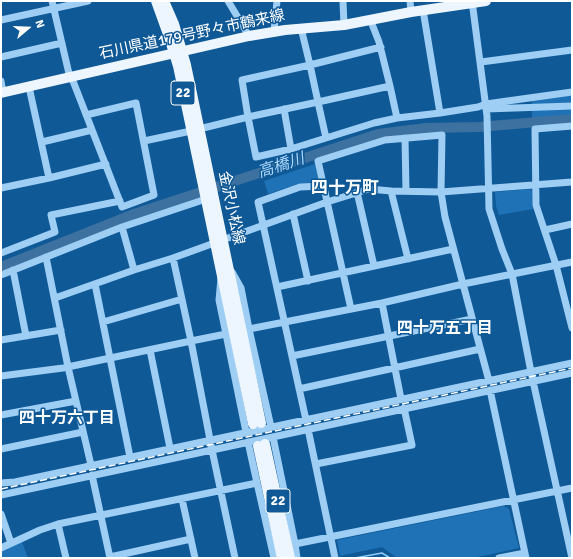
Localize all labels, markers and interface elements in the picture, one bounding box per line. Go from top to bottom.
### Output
street label: 石川県道179号野々市鶴来線 [98,7,286,63]
north arrow [8,8,48,48]
text: N [32,18,47,30]
road number: 22 [171,81,195,105]
water label: 高橋川 [255,149,307,183]
street label: 金沢小松線 [214,169,248,247]
district label: 四十万町 [311,179,379,199]
district label: 四十万五丁目 [397,319,493,339]
district label: 四十万六丁目 [19,409,115,429]
road number: 22 [266,489,290,513]

